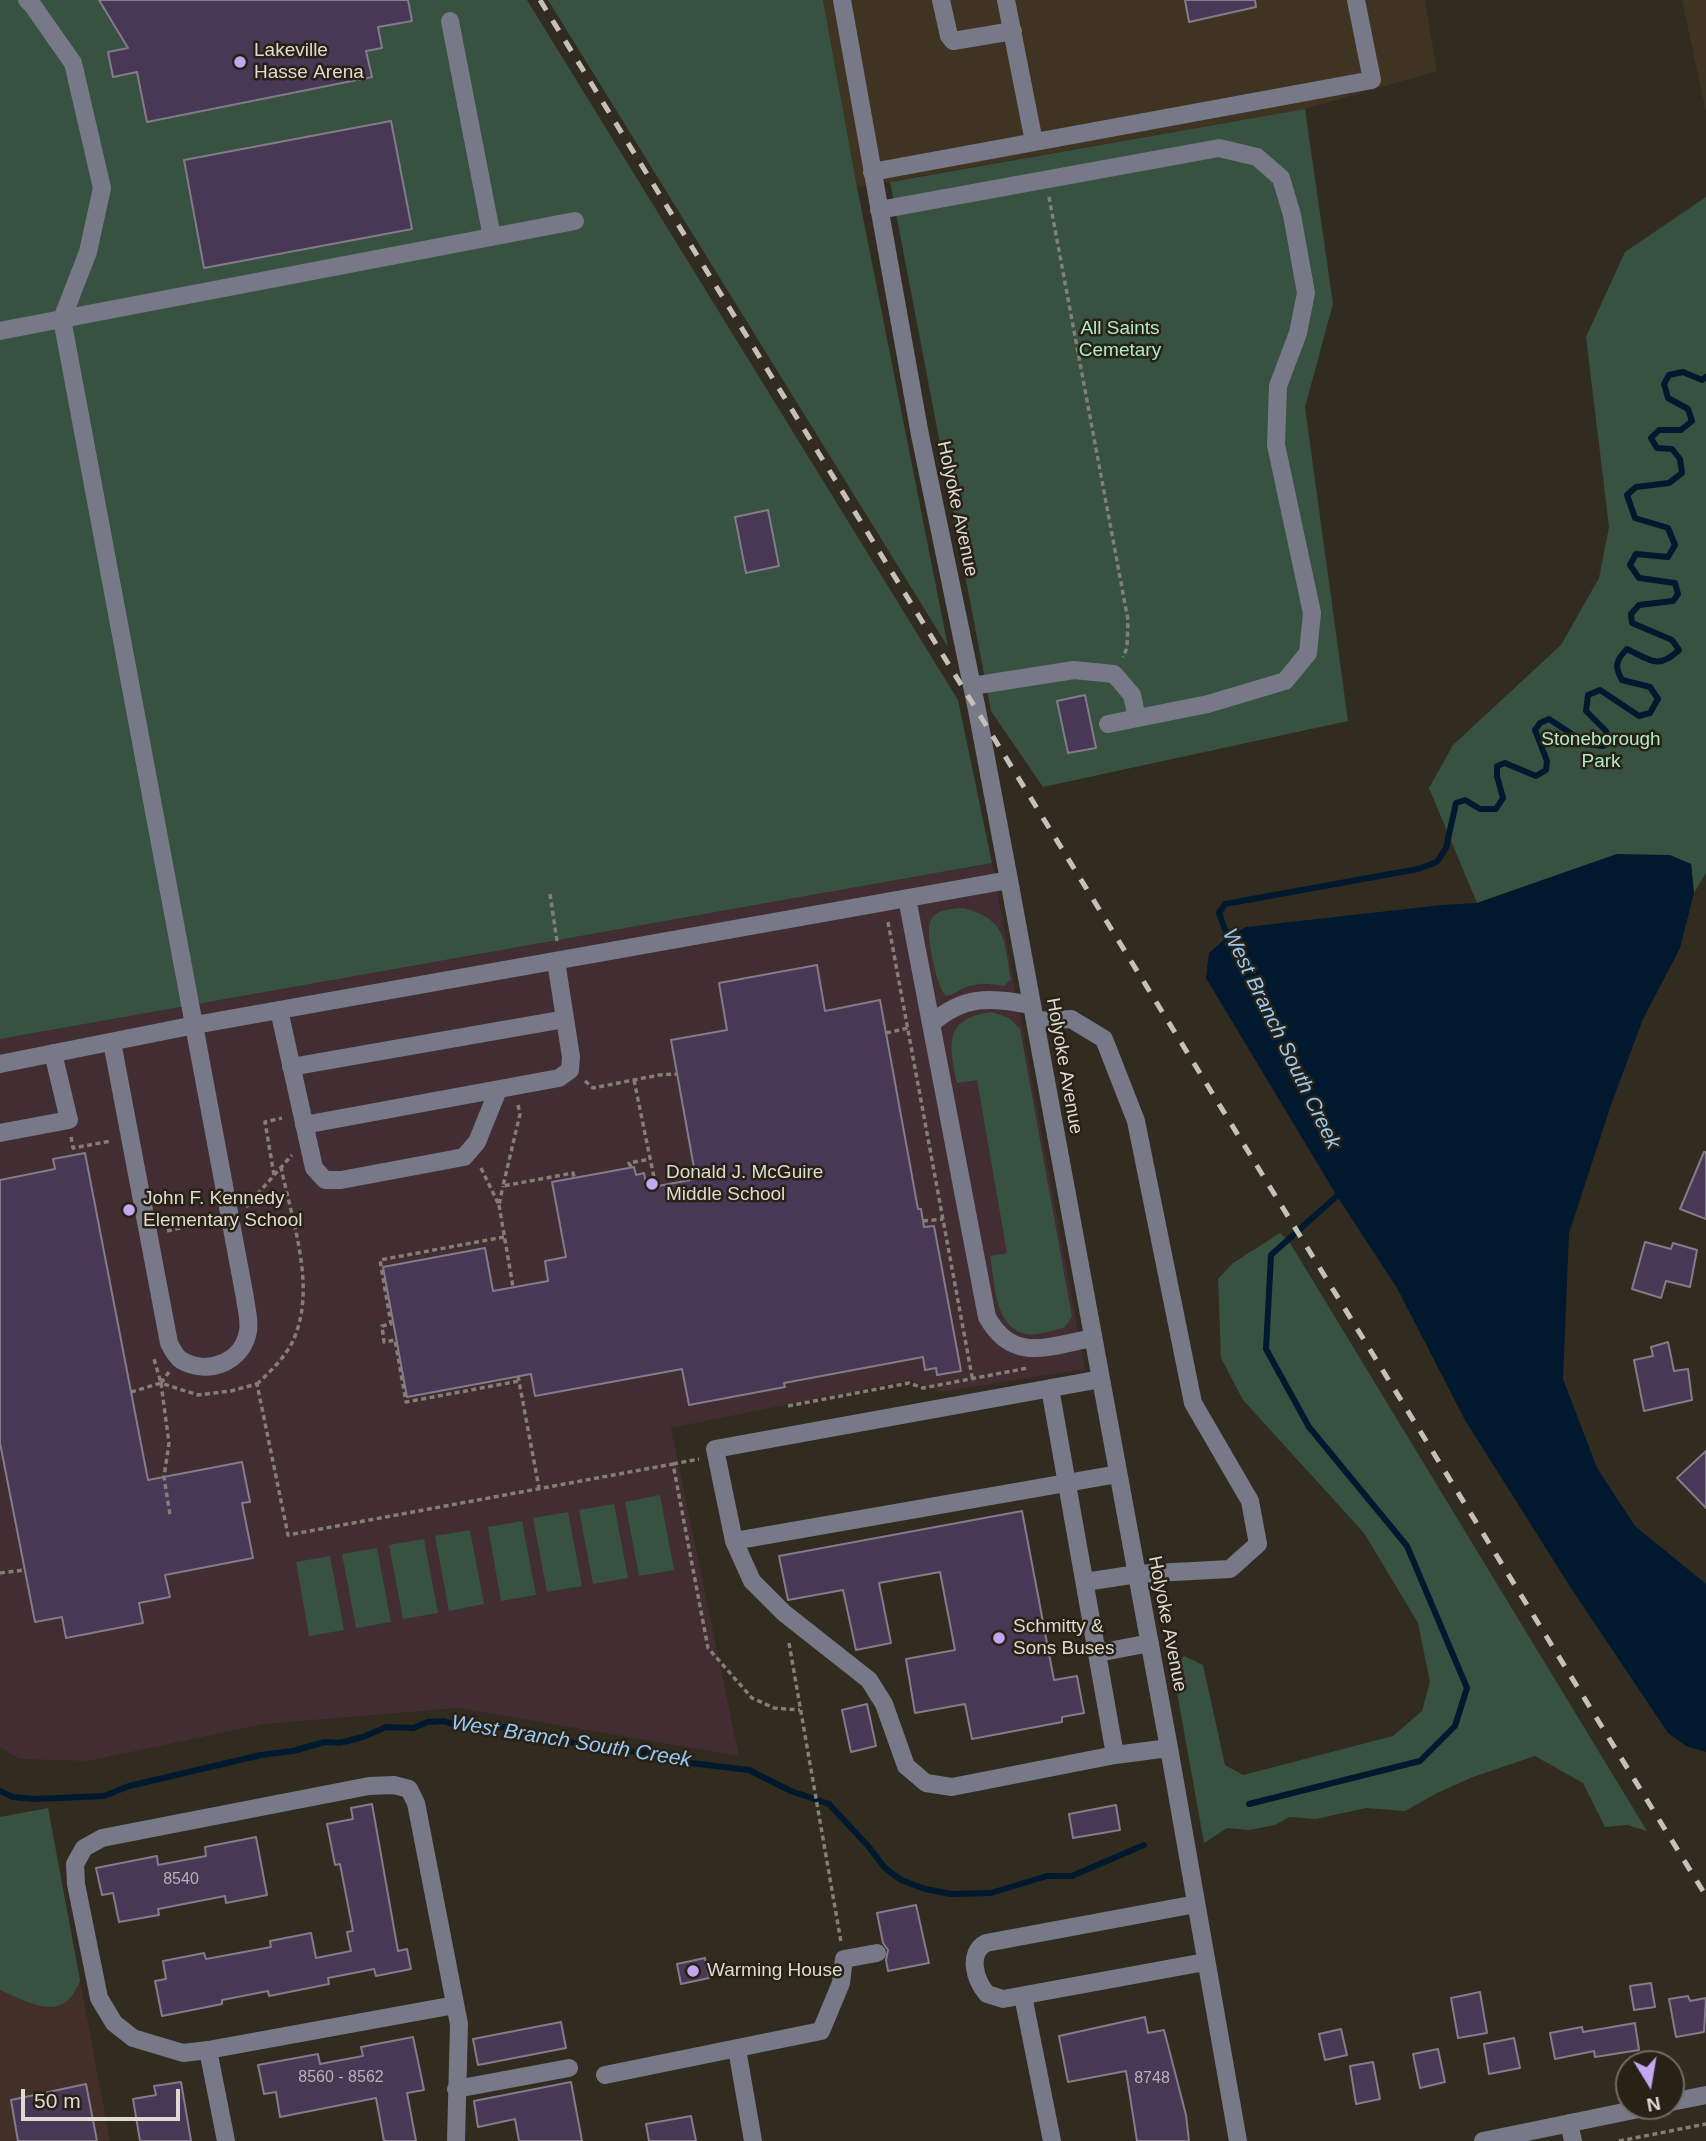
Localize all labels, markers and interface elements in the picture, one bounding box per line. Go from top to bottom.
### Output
place label: Lakeville Hasse Arena [254,40,364,84]
marker: Lakeville Hasse Arena [232,54,248,70]
park label: All Saints Cemetary [1079,318,1161,362]
street label: Holyoke Avenue [932,439,982,579]
park label: Stoneborough Park [1541,729,1661,773]
water label: West Branch South Creek [1217,925,1345,1153]
street label: Holyoke Avenue [1041,996,1087,1136]
place label: Donald J. McGuire Middle School [666,1162,823,1206]
marker: Donald J. McGuire Middle School [644,1176,660,1192]
place label: John F. Kennedy Elementary School [143,1188,302,1232]
marker: John F. Kennedy Elementary School [121,1202,137,1218]
street label: Holyoke Avenue [1143,1554,1191,1694]
place label: Schmitty & Sons Buses [1013,1616,1114,1660]
marker: Schmitty & Sons Buses [991,1630,1007,1646]
water label: West Branch South Creek [449,1711,693,1773]
house number: 8540 [163,1870,199,1890]
place label: Warming House [707,1960,843,1982]
marker: Warming House [685,1963,701,1979]
north arrow [1615,2050,1685,2120]
house number: 8560 - 8562 [298,2068,384,2088]
house number: 8748 [1134,2069,1170,2089]
scale bar [24,2074,184,2118]
text: 50 m [34,2089,81,2112]
text: N [1645,2093,1662,2116]

